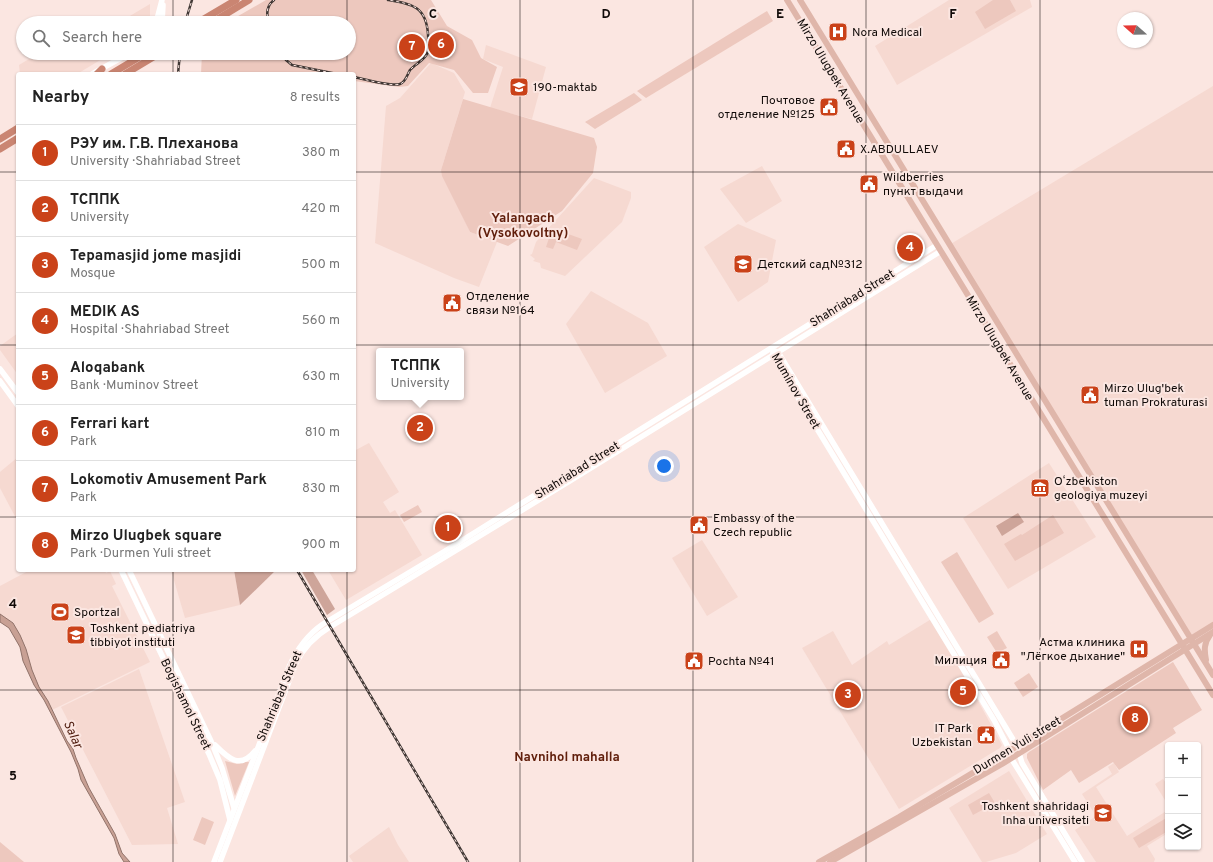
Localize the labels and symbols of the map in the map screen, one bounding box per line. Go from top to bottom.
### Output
text: C [429,7,437,23]
text: D [601,7,611,23]
text: E [776,7,784,23]
text: F [949,7,957,23]
north arrow [1117,12,1153,48]
street label: Mirzo Ulugbek Avenue [792,16,868,127]
hospital icon: Nora Medical [827,21,849,43]
place label: Nora Medical [852,25,922,41]
pin: 6 [428,30,454,60]
pin: 7 [399,32,425,62]
school or university icon: 190-maktab [508,76,530,98]
place label: 190-maktab [533,80,598,96]
place label: Почтовое отделение №125 [718,93,815,123]
public building icon: Почтовое отделение №125 [818,96,840,118]
public building icon: X.ABDULLAEV [835,138,857,160]
place label: X.ABDULLAEV [860,142,939,158]
place label: Wildberries пункт выдачи [883,170,963,200]
public building icon: Wildberries пункт выдачи [858,173,880,195]
district label: Yalangach (Vysokovoltny) [478,211,568,242]
pin: 4 [897,233,923,263]
school or university icon: Детский сад№312 [732,253,754,275]
place label: Детский сад№312 [757,257,863,273]
street label: Shahriabad Street [807,266,898,331]
place label: Отделение связи №164 [466,289,535,319]
public building icon: Отделение связи №164 [441,292,463,314]
street label: Mirzo Ulugbek Avenue [961,293,1037,404]
street label: Muminov Street [767,351,823,432]
place label: Mirzo Ulug'bek tuman Prokraturasi [1104,381,1207,411]
public building icon: Mirzo Ulug'bek tuman Prokraturasi [1079,384,1101,406]
pin: 2 [407,413,433,443]
street label: Shahriabad Street [532,438,623,503]
your location [654,456,674,476]
place label: Oʻzbekiston geologiya muzeyi [1054,474,1148,504]
museum icon: Oʻzbekiston geologiya muzeyi [1029,477,1051,499]
place label: Embassy of the Czech republic [713,511,795,541]
pin: 1 [435,513,461,543]
public building icon: Embassy of the Czech republic [688,514,710,536]
text: 4 [9,597,17,613]
sports icon: Sportzal [49,601,71,623]
place label: Sportzal [74,605,120,621]
place label: Toshkent pediatriya tibbiyot instituti [90,621,195,651]
school or university icon: Toshkent pediatriya tibbiyot instituti [65,624,87,646]
place label: Астма клиника "Лёгкое дыхание" [1021,635,1125,665]
hospital icon: Астма клиника "Лёгкое дыхание" [1128,638,1150,660]
street label: Shahriabad Street [254,649,306,744]
public building icon: Милиция [990,649,1012,671]
public building icon: Pochta №41 [683,650,705,672]
place label: Милиция [934,653,987,669]
place label: Pochta №41 [708,654,775,670]
street label: Bogishamol Street [156,656,214,753]
pin: 5 [950,677,976,707]
pin: 3 [835,680,861,710]
pin: 8 [1122,704,1148,734]
street label: Durmen Yuli street [971,713,1064,778]
water label: Salar [59,718,86,752]
place label: IT Park Uzbekistan [912,721,972,751]
public building icon: IT Park Uzbekistan [975,724,997,746]
district label: Navnihol mahalla [514,750,620,766]
text: 5 [9,769,17,785]
place label: Toshkent shahridagi Inha universiteti [981,799,1089,829]
school or university icon: Toshkent shahridagi Inha universiteti [1092,802,1114,824]

